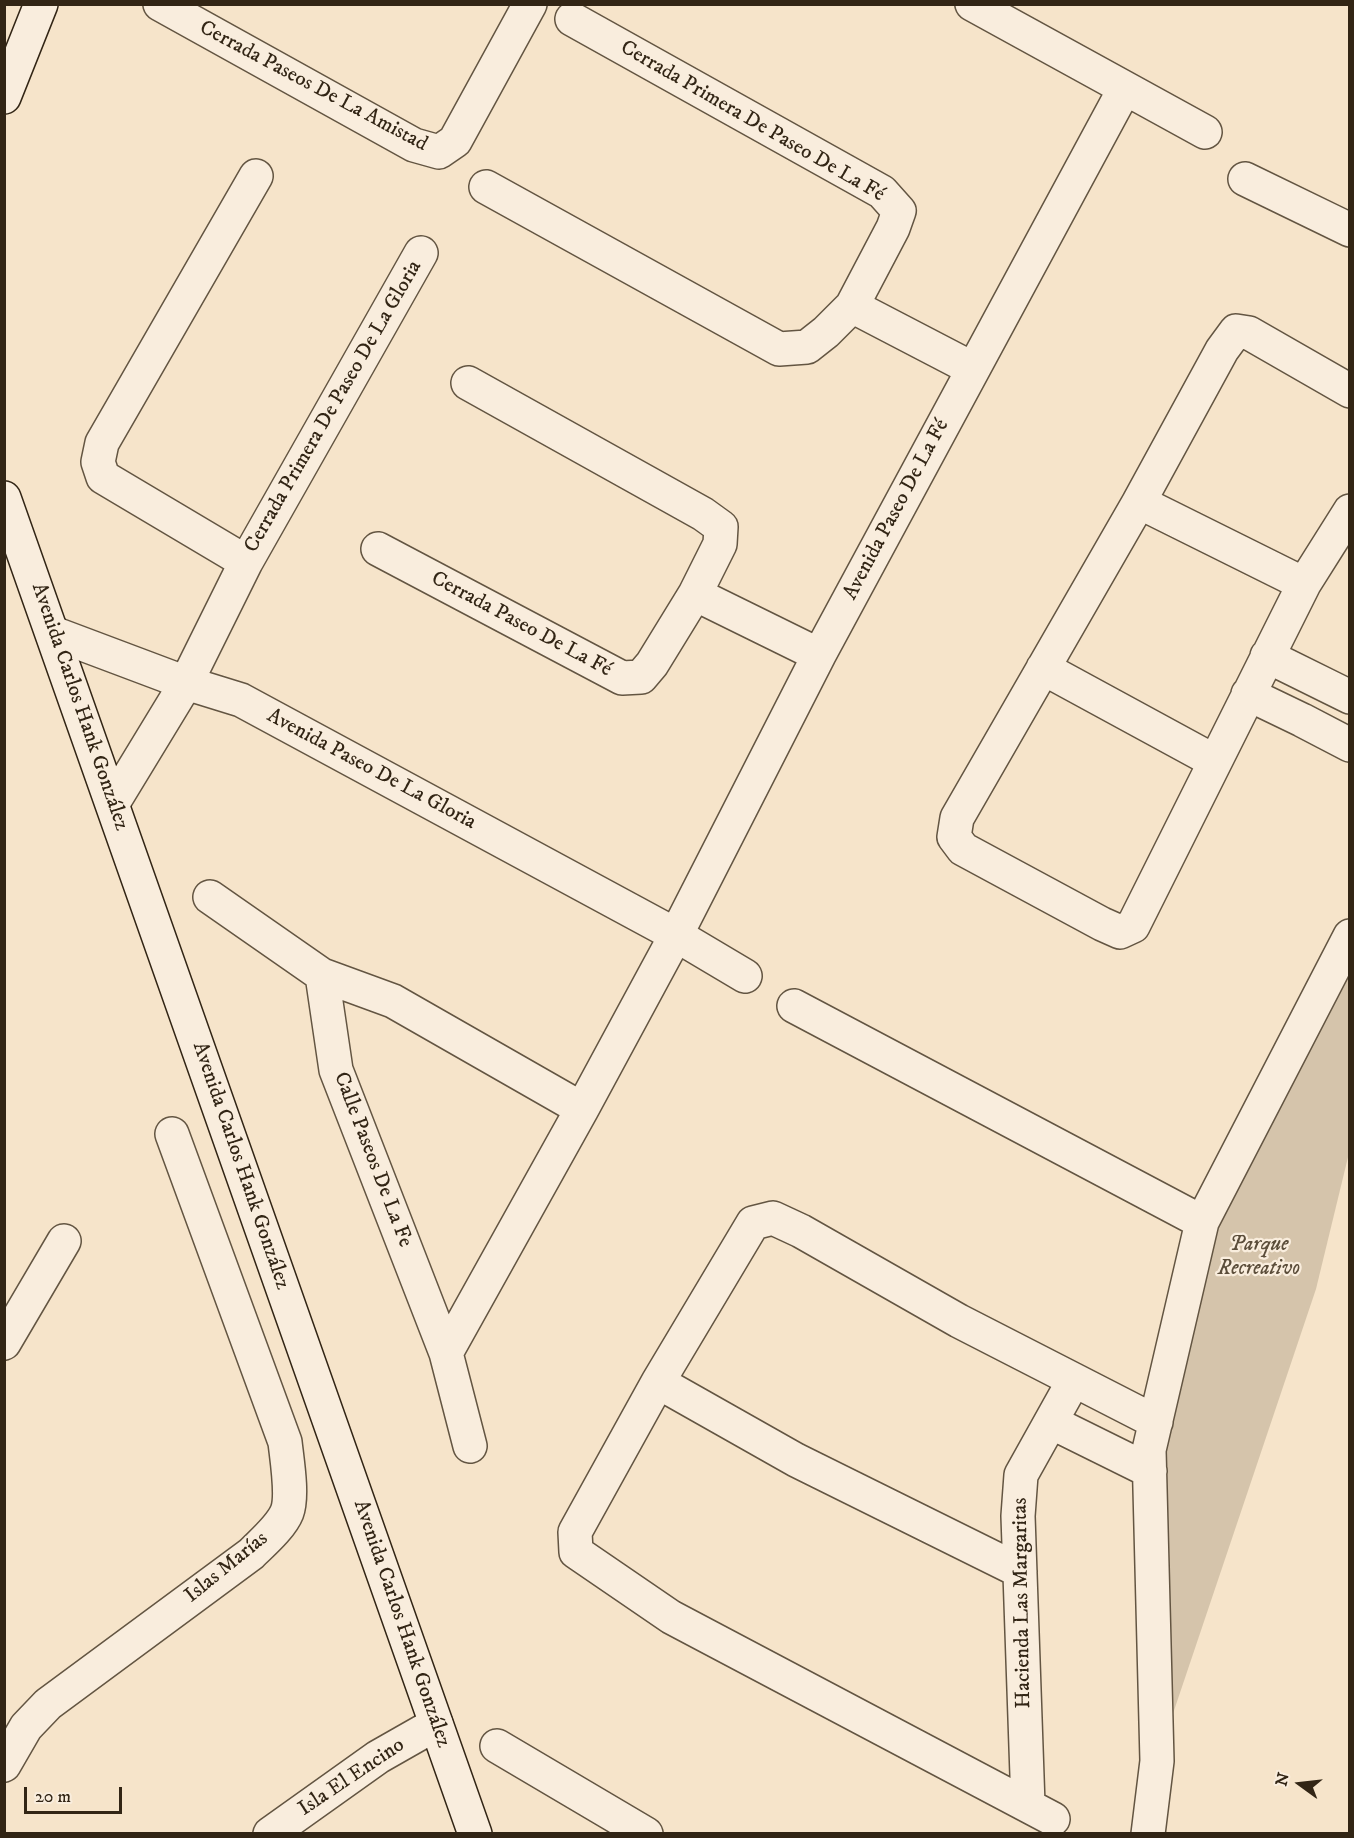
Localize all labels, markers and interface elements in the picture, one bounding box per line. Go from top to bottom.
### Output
street label: Cerrada Paseos De La Amistad [195,16,431,158]
street label: Cerrada Primera De Paseo De La Fé [615,36,889,208]
street label: Cerrada Primera De Paseo De La Gloria [240,256,428,558]
street label: Avenida Paseo De La Fé [839,415,955,605]
street label: Cerrada Paseo De La Fé [426,567,616,683]
street label: Avenida Carlos Hank González [25,580,133,834]
street label: Avenida Paseo De La Gloria [262,704,480,836]
street label: Avenida Carlos Hank González [186,1039,294,1293]
street label: Calle Paseos De La Fe [327,1069,417,1251]
park label: Parque Recreativo [1218,1233,1300,1283]
street label: Avenida Carlos Hank González [347,1497,455,1751]
street label: Hacienda Las Margaritas [1009,1497,1037,1709]
street label: Islas Marías [180,1527,274,1609]
street label: Isla El Encino [294,1733,410,1823]
north arrow [1270,1754,1330,1814]
text: N [1271,1770,1294,1788]
scale bar [27,1775,124,1813]
text: 20 m [35,1786,71,1808]

